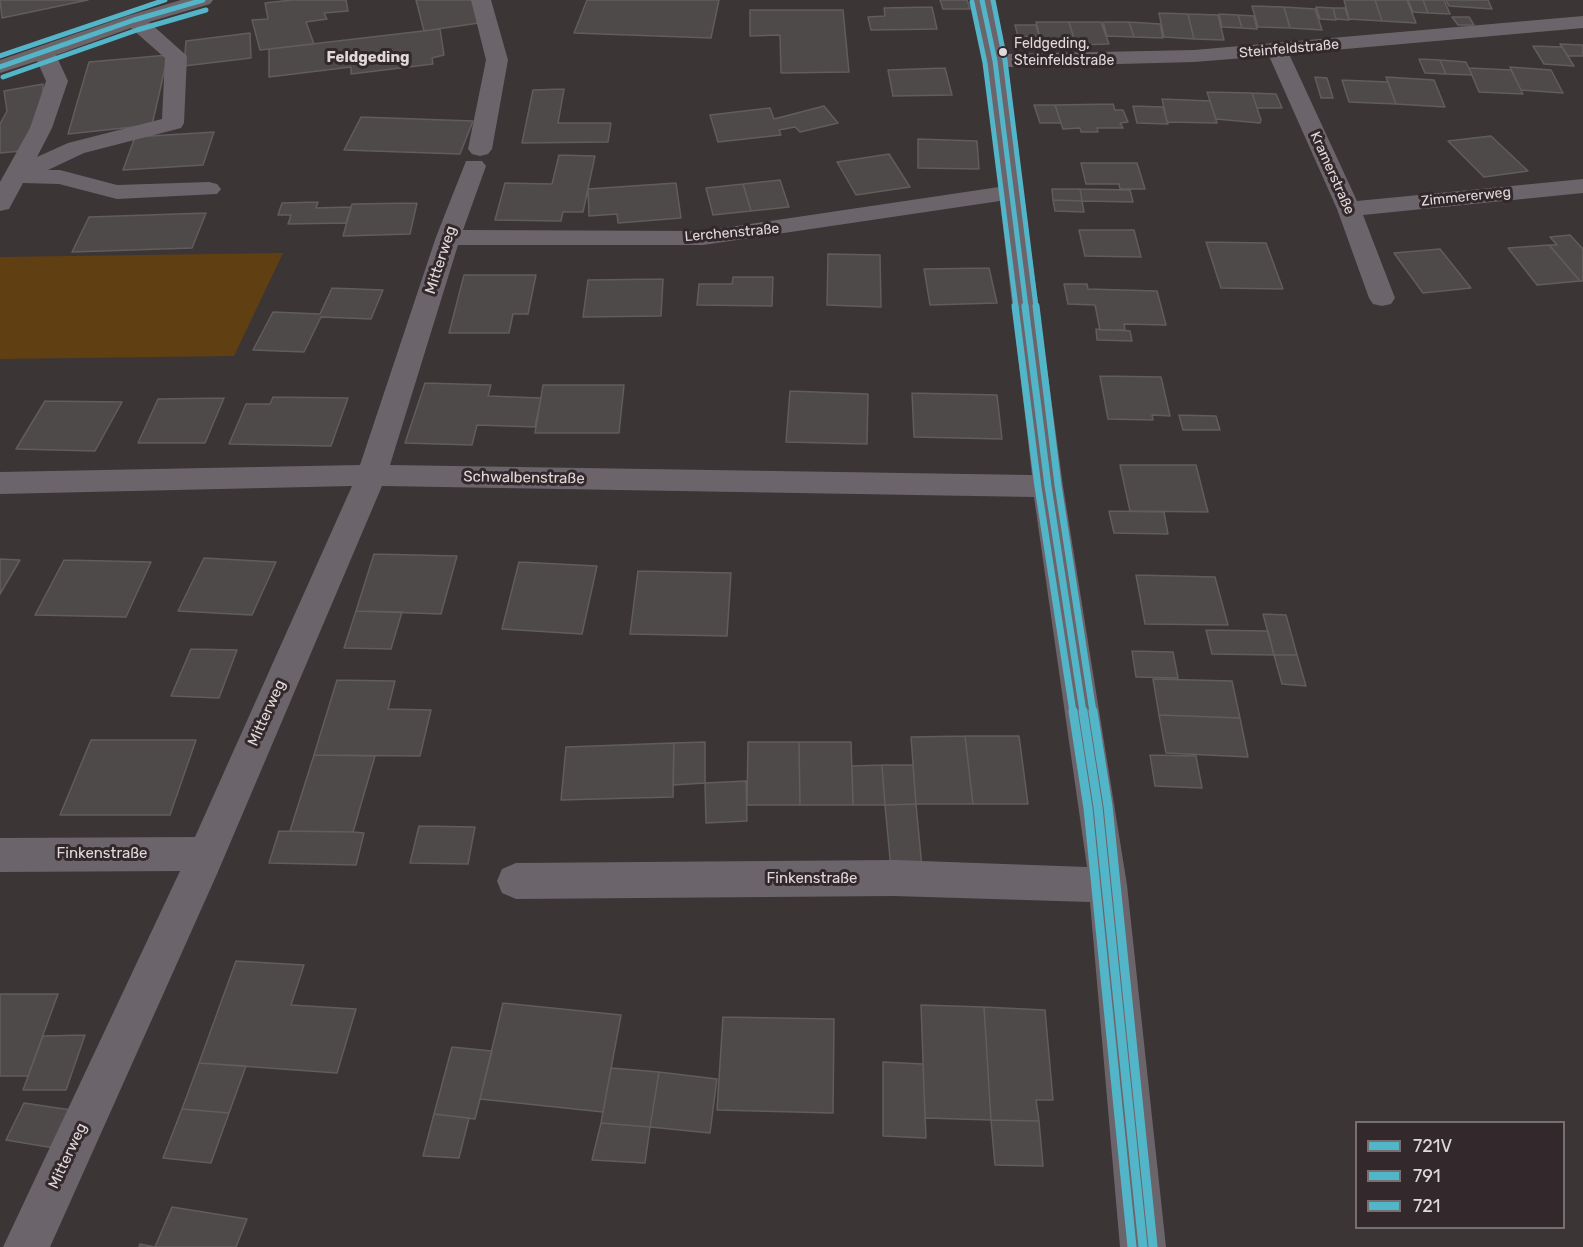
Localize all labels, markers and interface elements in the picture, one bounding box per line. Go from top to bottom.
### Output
place label: Feldgeding, Steinfeldstraße [1014,36,1114,68]
street label: Steinfeldstraße [1238,36,1340,62]
marker: Feldgeding, Steinfeldstraße [997,46,1009,58]
district label: Feldgeding [326,49,410,67]
street label: Kramerstraße [1306,129,1358,217]
street label: Zimmererweg [1420,184,1512,210]
street label: Lerchenstraße [684,220,780,246]
street label: Mitterweg [422,224,460,296]
street label: Schwalbenstraße [463,468,585,488]
street label: Mitterweg [244,677,290,749]
street label: Finkenstraße [57,845,147,863]
street label: Finkenstraße [767,870,857,888]
street label: Mitterweg [45,1120,91,1192]
legend [1355,1121,1565,1229]
text: 721V [1413,1135,1452,1157]
text: 791 [1413,1165,1441,1187]
text: 721 [1413,1195,1441,1217]

